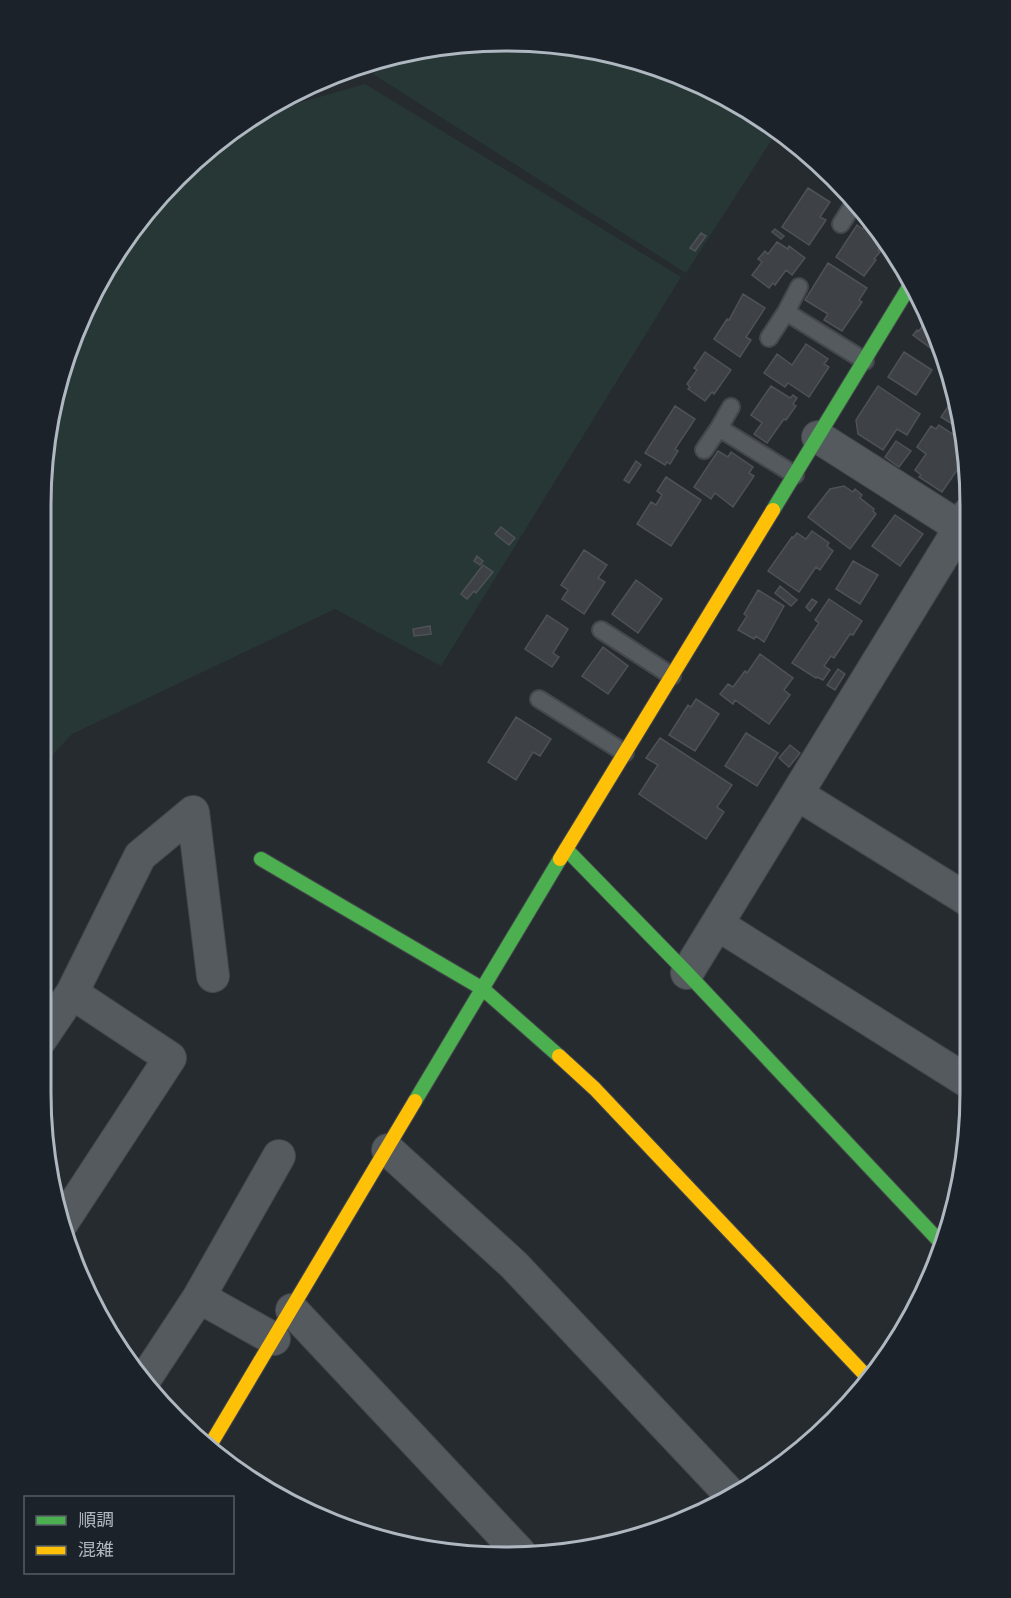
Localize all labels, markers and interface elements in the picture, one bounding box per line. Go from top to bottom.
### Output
legend [24,1496,234,1574]
text: 順調 [78,1509,114,1531]
text: 混雑 [78,1539,114,1561]

